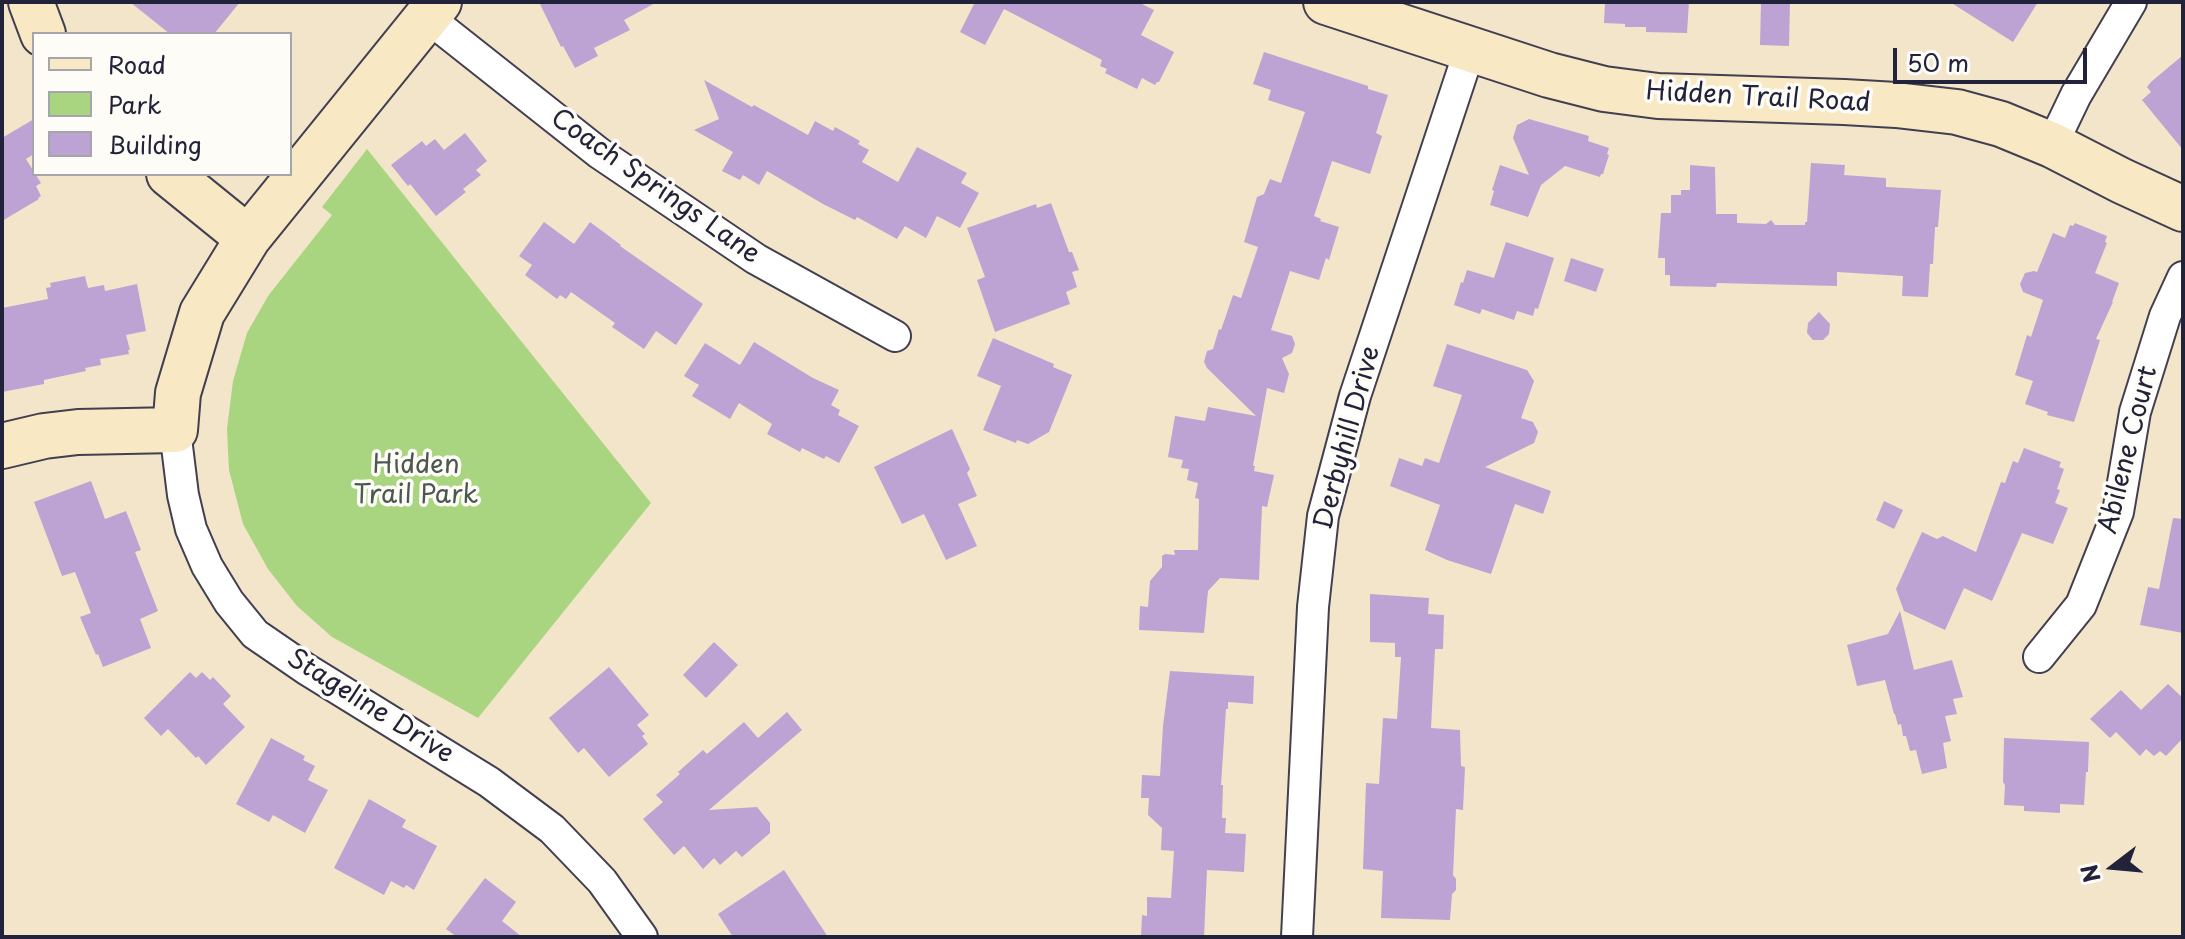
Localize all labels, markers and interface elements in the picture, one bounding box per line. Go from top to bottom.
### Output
legend [32,32,292,176]
scale bar [1897,32,2091,82]
text: 50 m [1907,44,1969,80]
text: Road [108,46,166,82]
street label: Hidden Trail Road [1645,77,1871,119]
text: Park [108,86,162,122]
street label: Coach Springs Lane [544,103,766,271]
text: Building [108,126,202,162]
street label: Derbyhill Drive [1309,343,1387,533]
street label: Abilene Court [2093,363,2165,537]
park label: Hidden Trail Park [354,450,478,512]
street label: Stageline Drive [281,643,459,771]
north arrow [2073,827,2153,907]
text: N [2071,861,2108,887]

